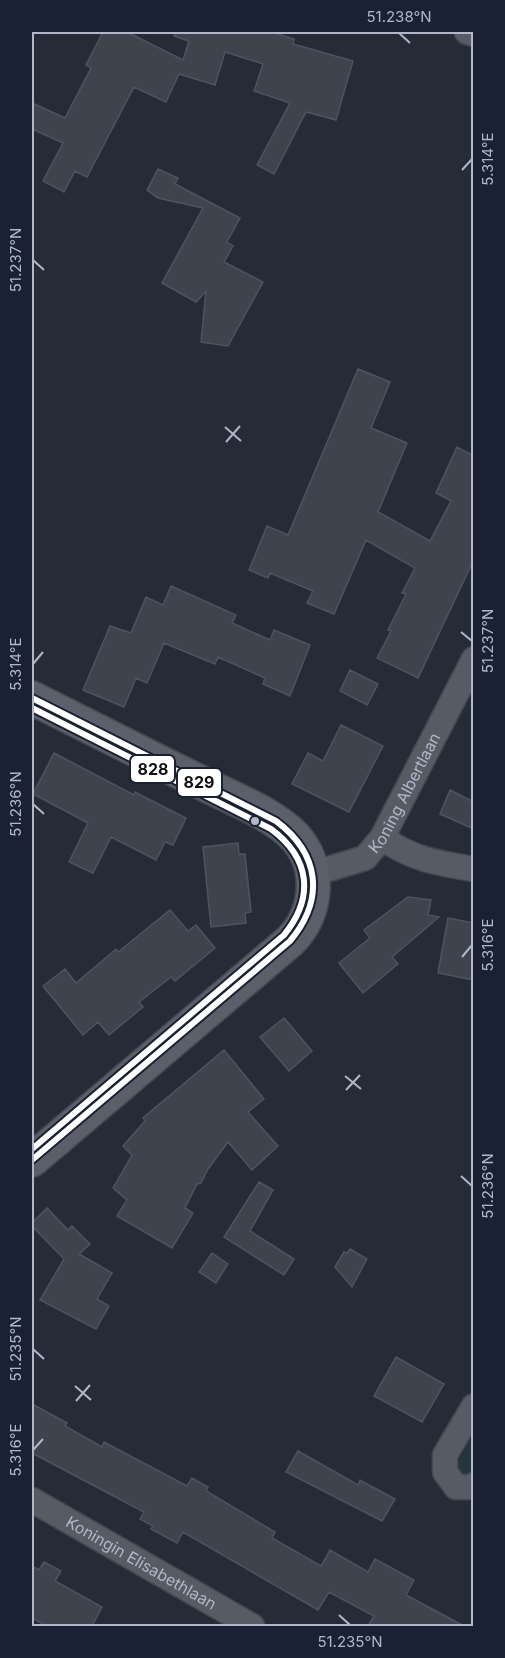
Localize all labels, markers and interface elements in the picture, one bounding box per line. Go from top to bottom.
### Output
text: 51.238°N [366,7,432,26]
text: 5.314°E [478,132,497,186]
text: 51.237°N [6,228,25,292]
text: 51.237°N [478,609,497,673]
text: 5.314°E [6,637,25,691]
street label: Koning Albertlaan [364,729,444,857]
line badge: 828 [130,755,175,783]
text: 828 [138,759,168,779]
line badge: 829 [177,768,222,797]
text: 51.236°N [6,771,25,837]
text: 829 [184,772,214,792]
unlabelled marker [249,815,261,827]
text: 5.316°E [478,918,497,972]
text: 51.236°N [478,1153,497,1219]
text: 51.235°N [6,1316,25,1382]
text: 5.316°E [6,1423,25,1477]
street label: Koningin Elisabethlaan [63,1512,220,1614]
text: 51.235°N [317,1632,383,1651]

